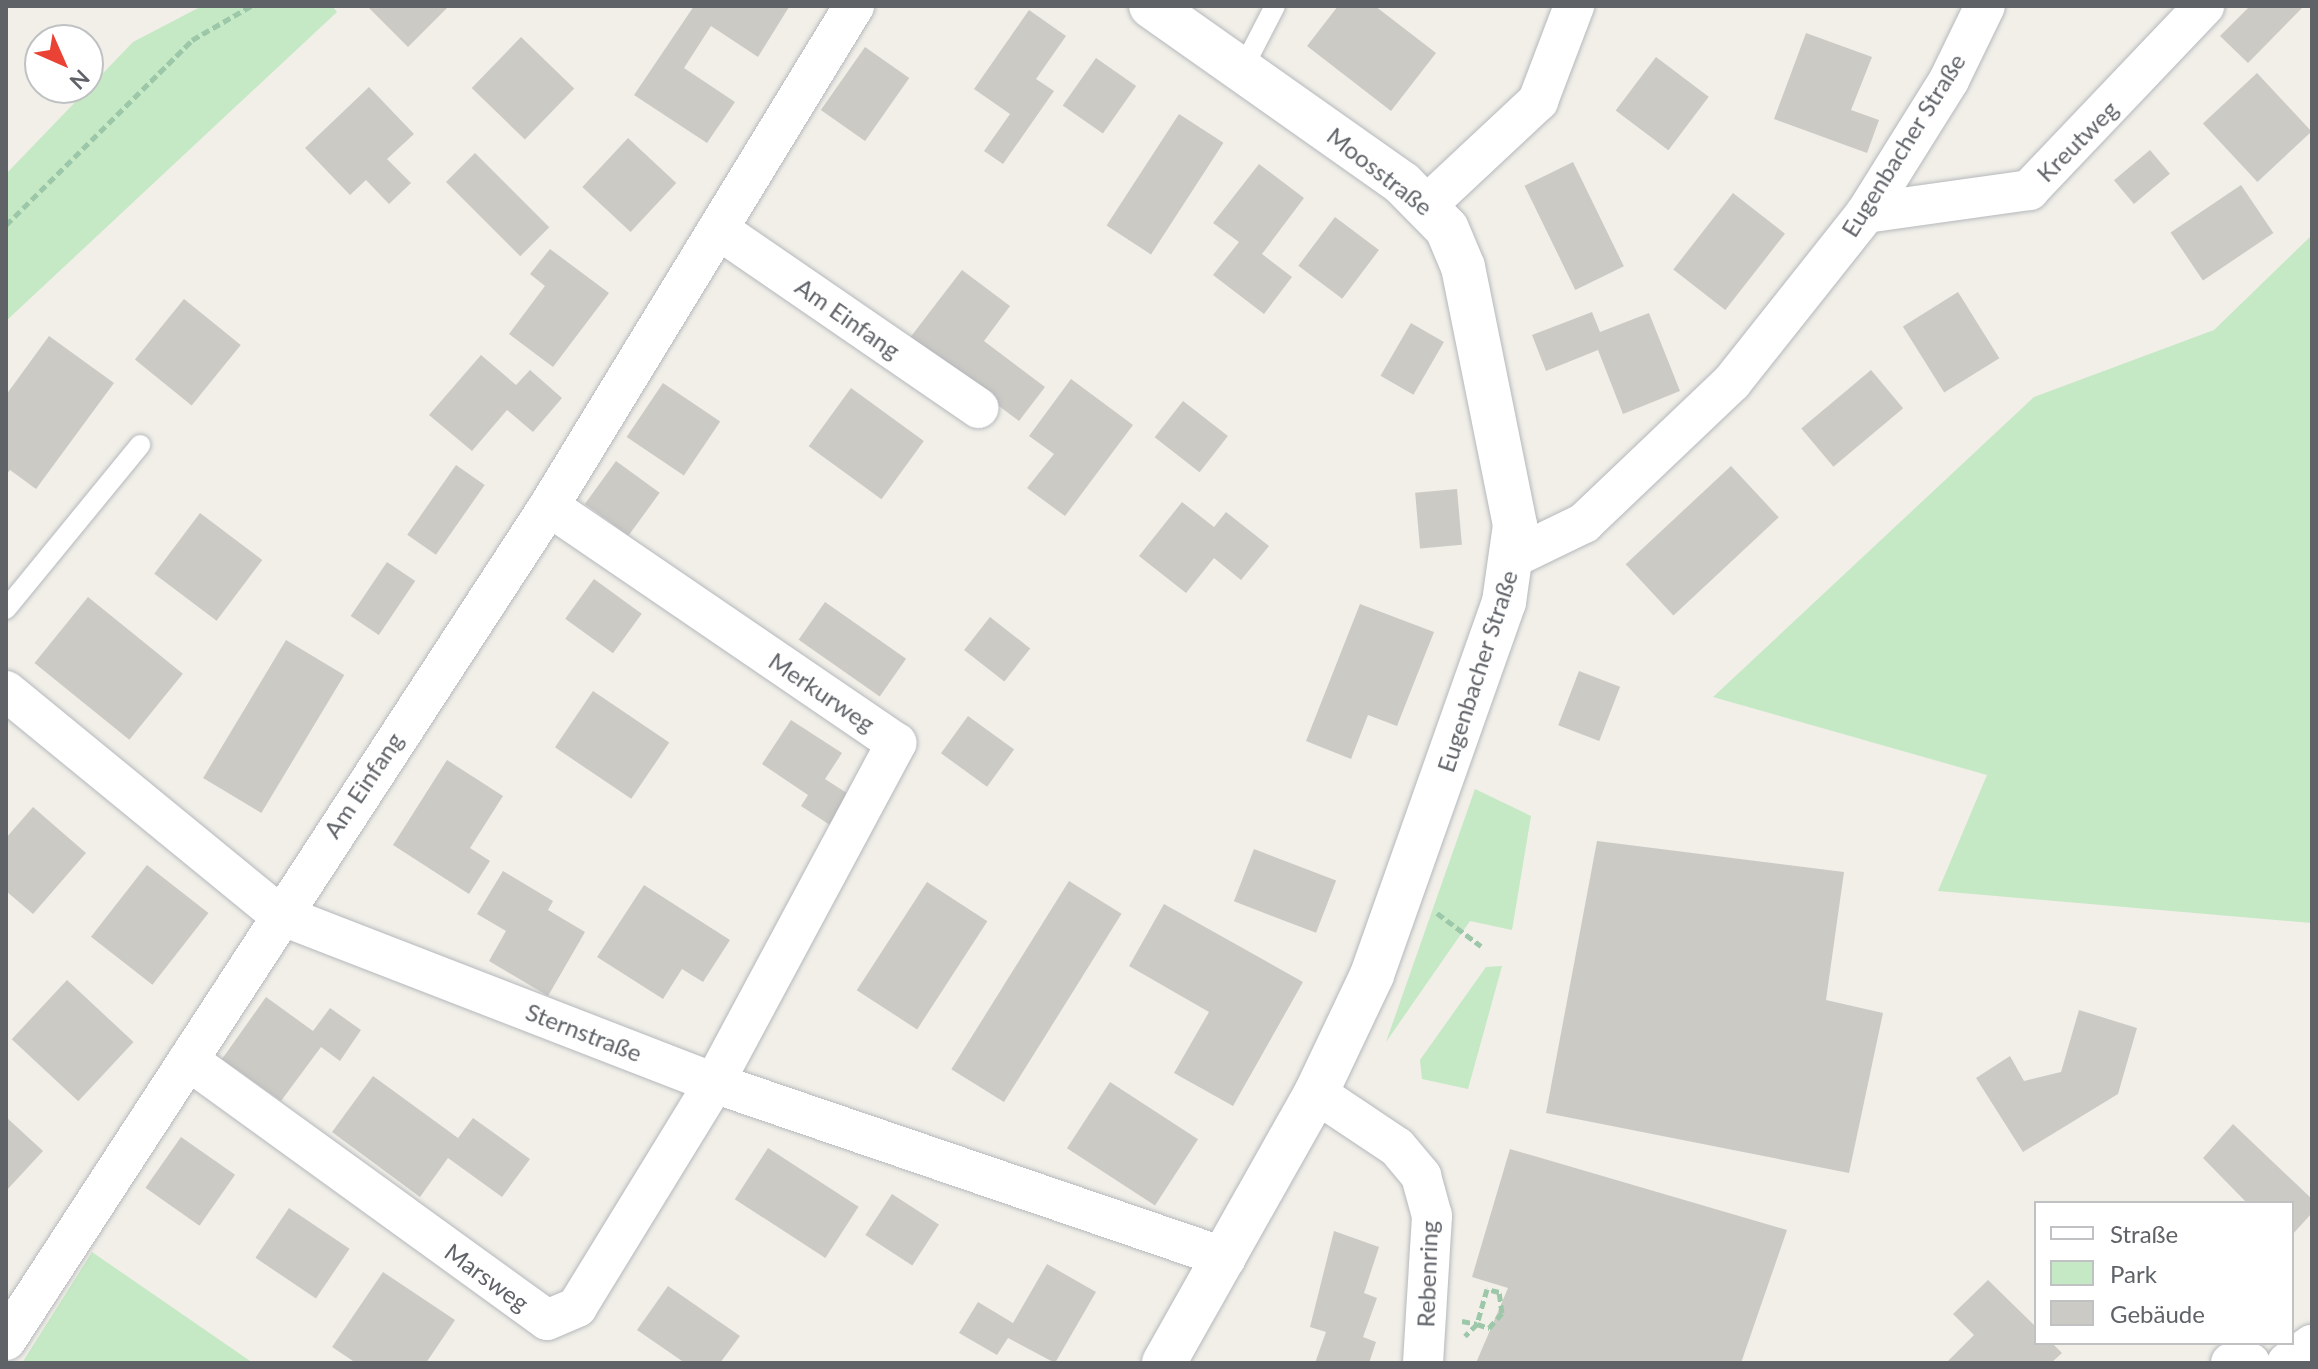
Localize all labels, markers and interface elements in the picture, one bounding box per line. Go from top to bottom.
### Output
north arrow [24,24,104,104]
street label: Eugenbacher Straße [1835,48,1971,242]
text: N [64,64,95,95]
street label: Kreutweg [2031,95,2123,187]
street label: Moosstraße [1322,121,1438,221]
street label: Am Einfang [790,272,906,364]
street label: Eugenbacher Straße [1431,566,1523,776]
street label: Merkurweg [764,646,880,738]
street label: Am Einfang [317,727,409,843]
street label: Sternstraße [522,997,646,1067]
legend [2034,1201,2294,1345]
text: Straße [2110,1219,2178,1248]
street label: Rebenring [1411,1220,1443,1328]
street label: Marsweg [439,1237,535,1317]
text: Park [2110,1259,2157,1288]
text: Gebäude [2110,1299,2205,1328]

